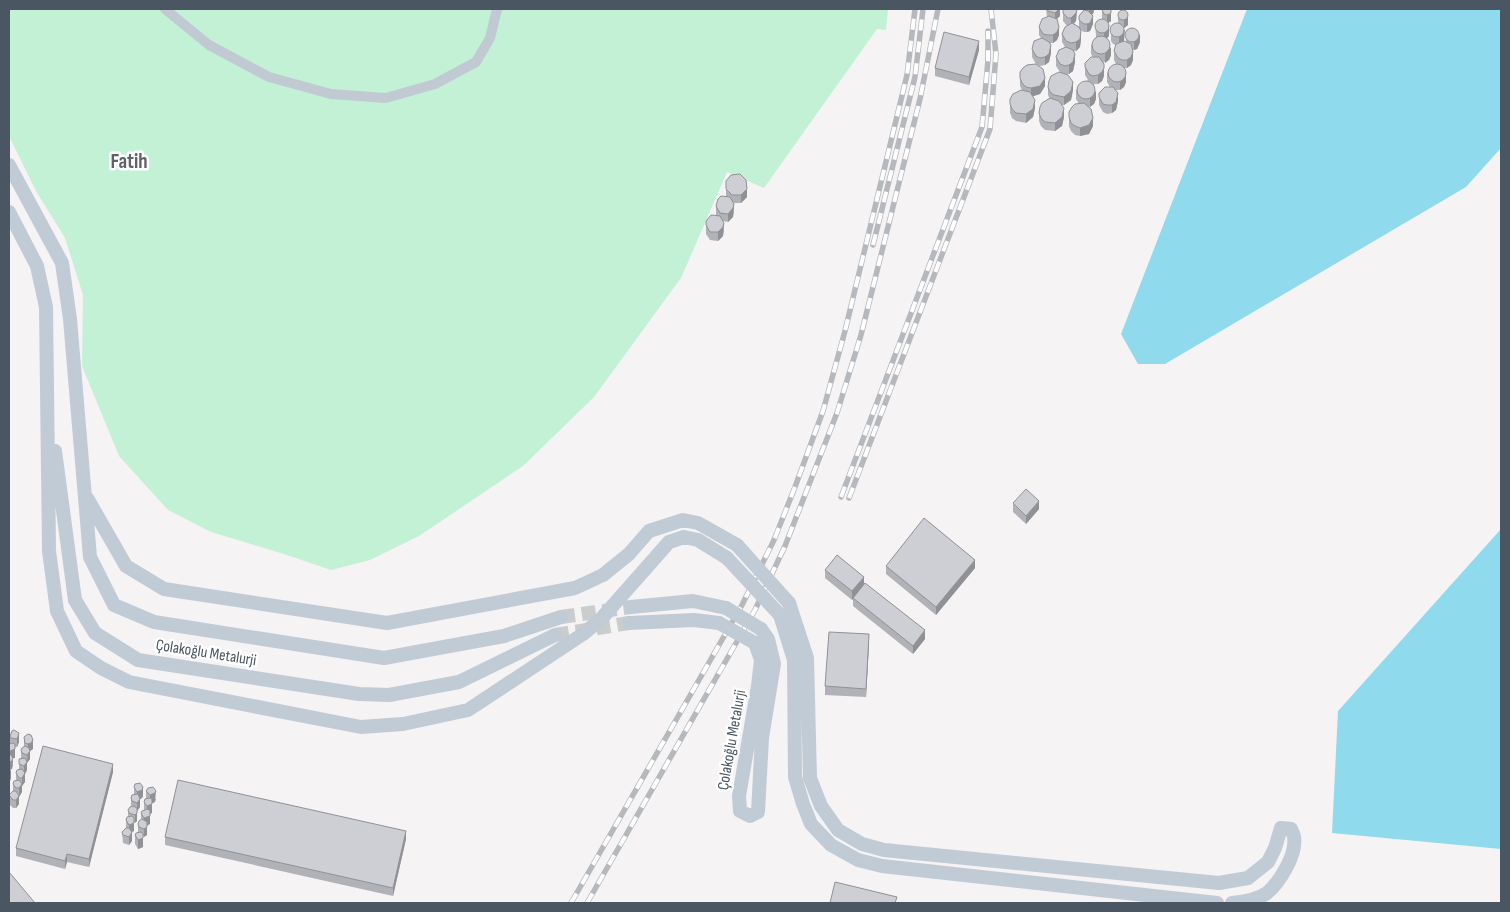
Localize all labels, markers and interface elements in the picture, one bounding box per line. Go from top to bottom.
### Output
district label: Fatih [110,149,148,174]
street label: Çolakoğlu Metalurji [154,636,258,670]
street label: Çolakoğlu Metalurji [714,688,750,792]

